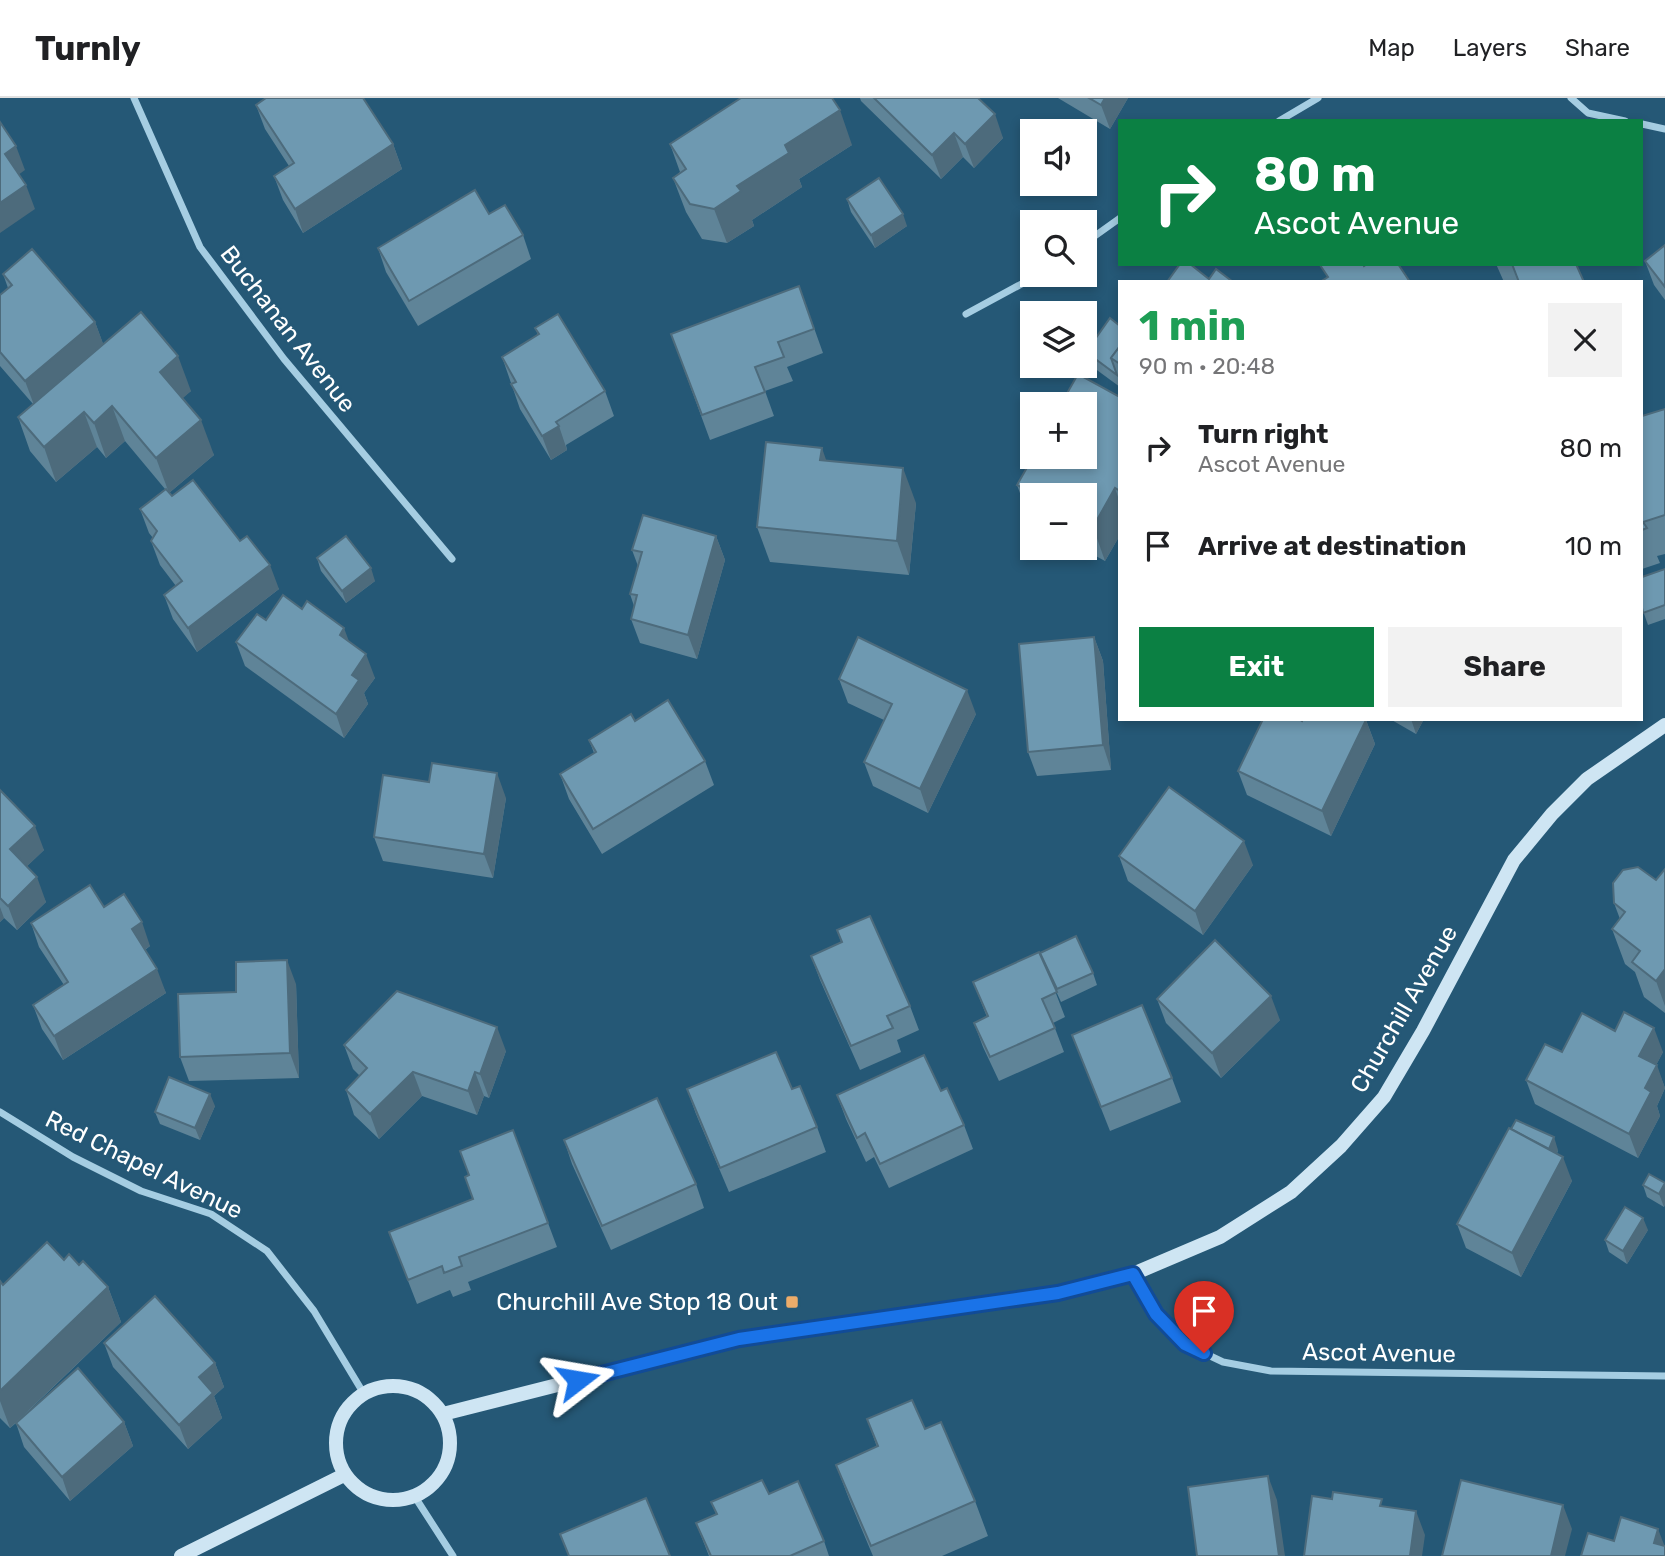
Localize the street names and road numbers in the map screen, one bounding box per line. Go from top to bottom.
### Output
street label: Buchanan Avenue [214,240,362,418]
street label: Churchill Avenue [1345,920,1463,1098]
street label: Red Chapel Avenue [41,1105,247,1225]
street label: Ascot Avenue [1302,1338,1456,1368]

